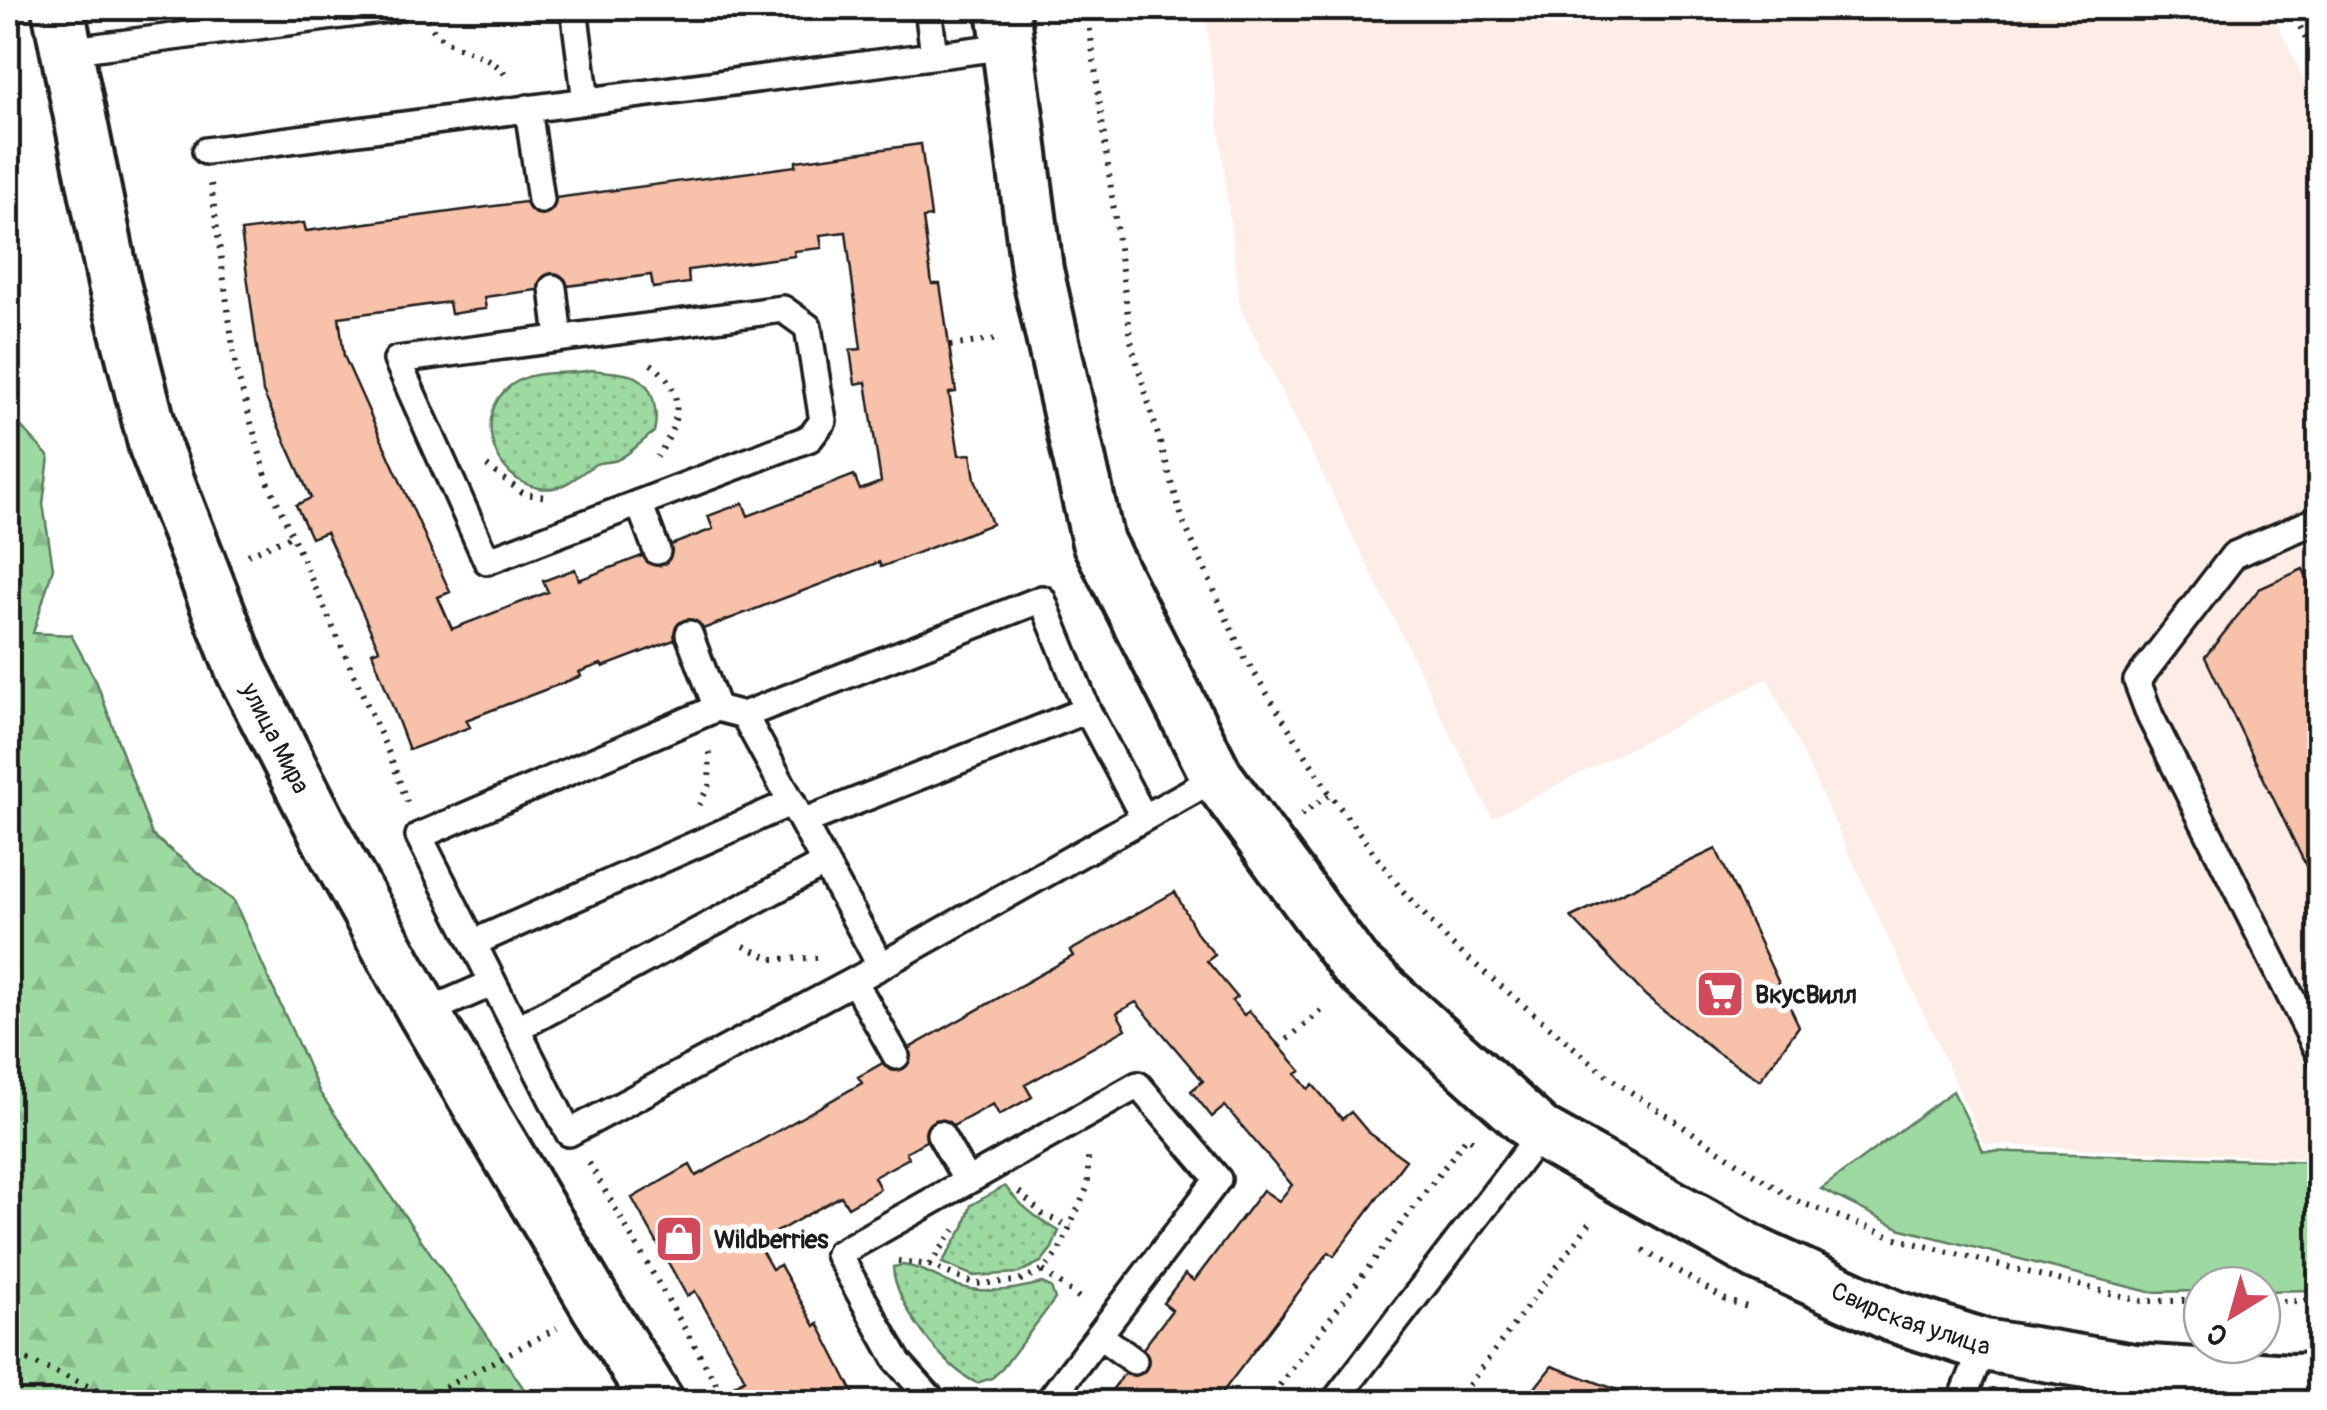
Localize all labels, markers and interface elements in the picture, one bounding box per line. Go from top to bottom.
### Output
street label: улица Мира [233,677,316,799]
supermarket icon: ВкусВилл [1694,968,1746,1020]
place label: ВкусВилл [1755,980,1857,1011]
shop icon: Wildberries [653,1213,705,1265]
place label: Wildberries [714,1225,829,1256]
north arrow [2182,1265,2282,1365]
street label: Свирская улица [1826,1276,1992,1363]
text: С [2200,1315,2235,1353]

